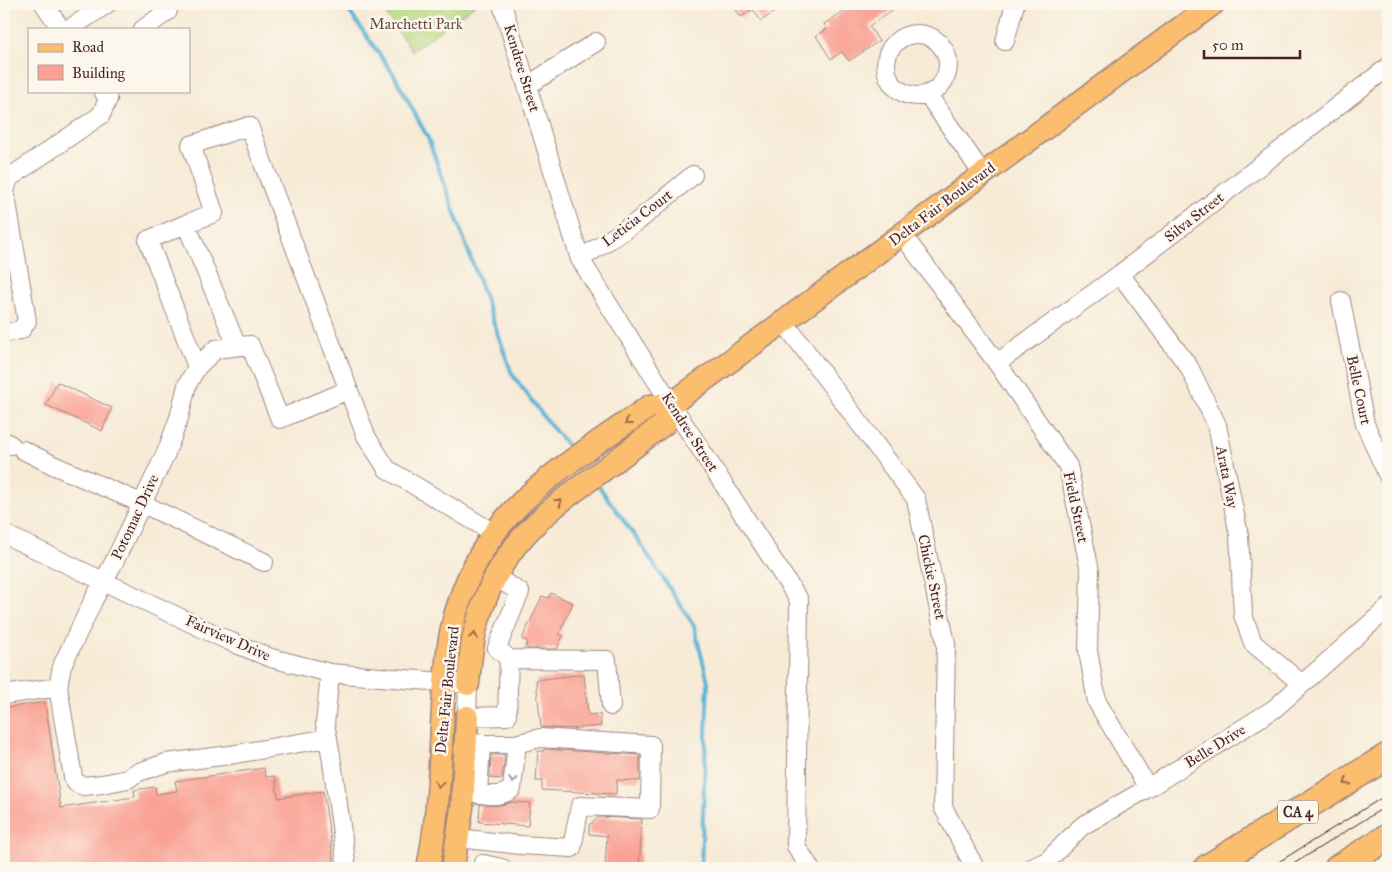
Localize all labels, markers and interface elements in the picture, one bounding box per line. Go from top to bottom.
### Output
park label: Marchetti Park [369,15,463,33]
street label: Kendree Street [500,22,544,115]
legend [28,28,190,92]
scale bar [1204,28,1301,60]
text: 50 m [1212,36,1244,54]
text: Road [72,38,104,56]
text: Building [72,64,126,82]
street label: Delta Fair Boulevard [885,158,999,250]
street label: Leticia Court [598,185,676,250]
street label: Silva Street [1161,188,1228,246]
street label: Belle Court [1343,354,1375,427]
street label: Kendree Street [658,389,723,476]
one-way arrow [624,416,633,425]
street label: Arata Way [1212,443,1242,511]
street label: Field Street [1060,470,1092,545]
street label: Potomac Drive [107,471,163,563]
one-way arrow [553,499,562,507]
street label: Chickie Street [914,533,950,622]
street label: Fairview Drive [183,611,273,665]
street label: Delta Fair Boulevard [431,625,463,755]
one-way arrow [469,632,479,640]
street label: Belle Drive [1181,720,1249,772]
one-way arrow [1343,776,1352,785]
one-way arrow [508,777,519,785]
one-way arrow [434,780,445,788]
road number: CA 4 [1278,800,1318,824]

